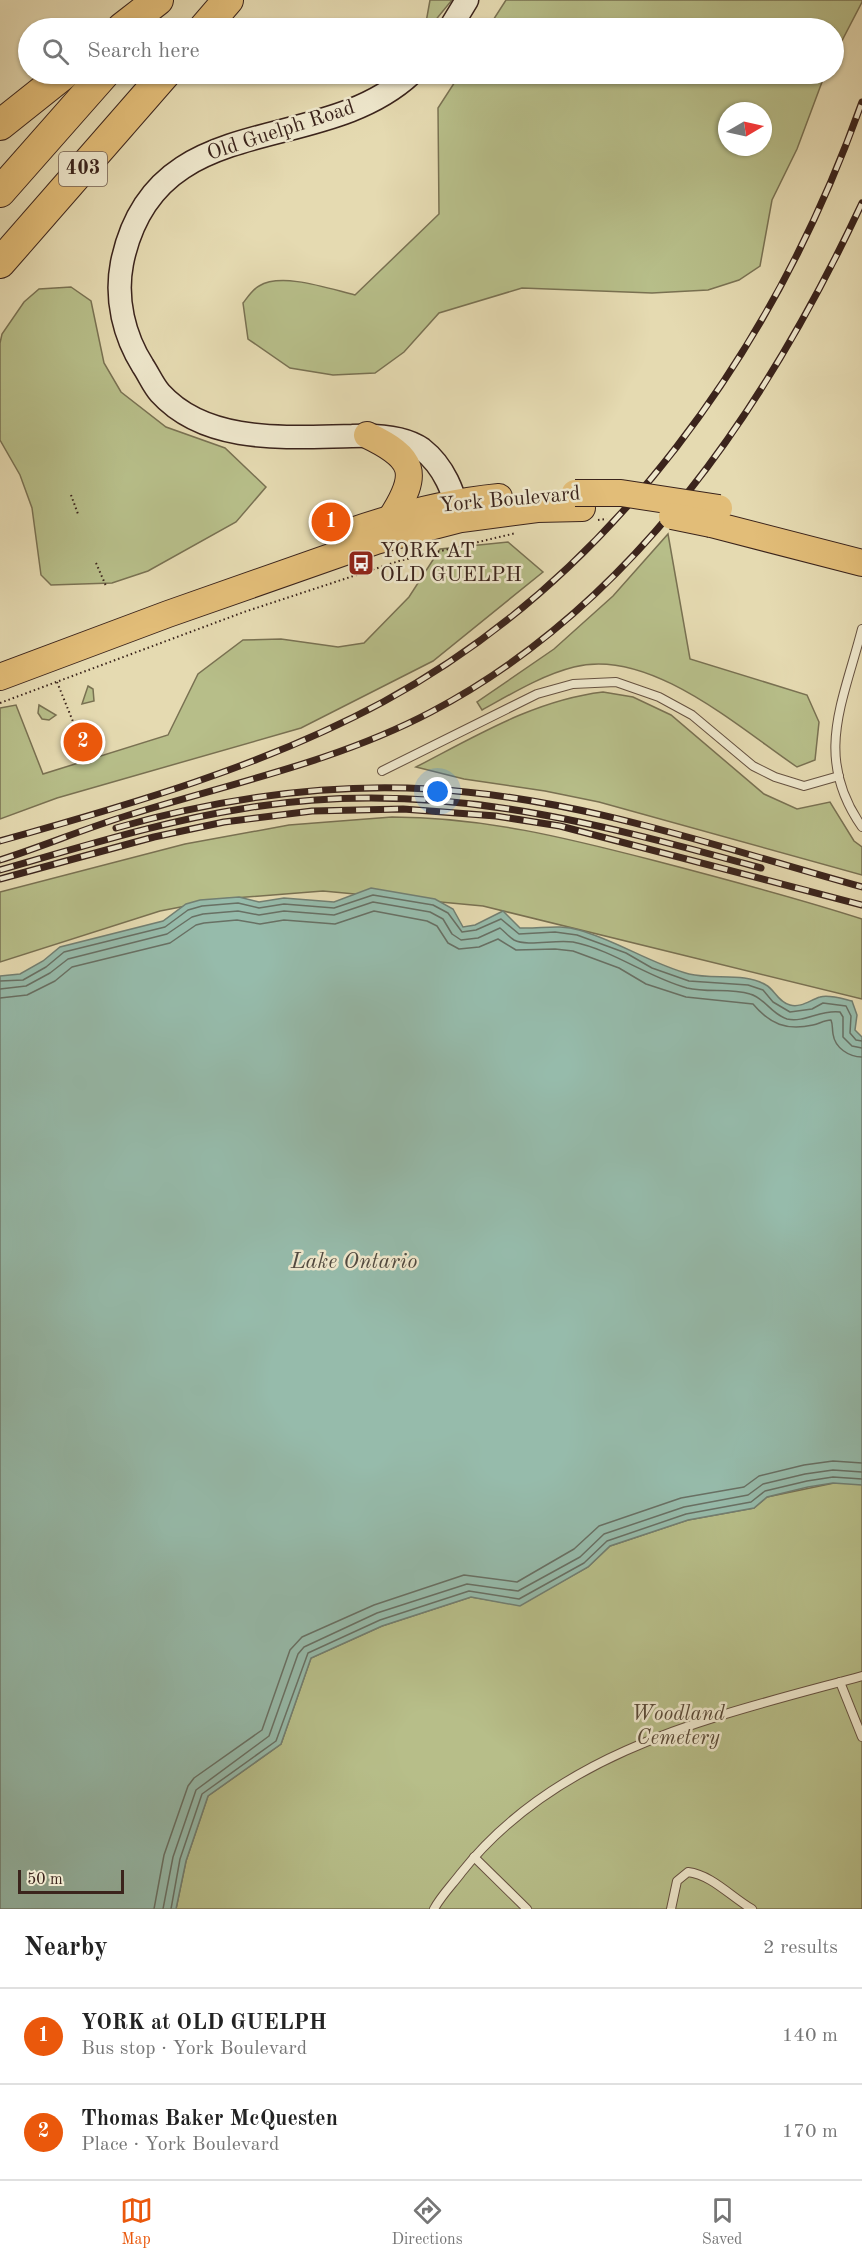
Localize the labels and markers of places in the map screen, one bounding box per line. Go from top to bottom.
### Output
pin: 1 [312,500,350,544]
place label: YORK AT OLD GUELPH [380,541,522,586]
bus stop icon: YORK AT OLD GUELPH [346,548,376,578]
pin: 2 [64,720,103,764]

